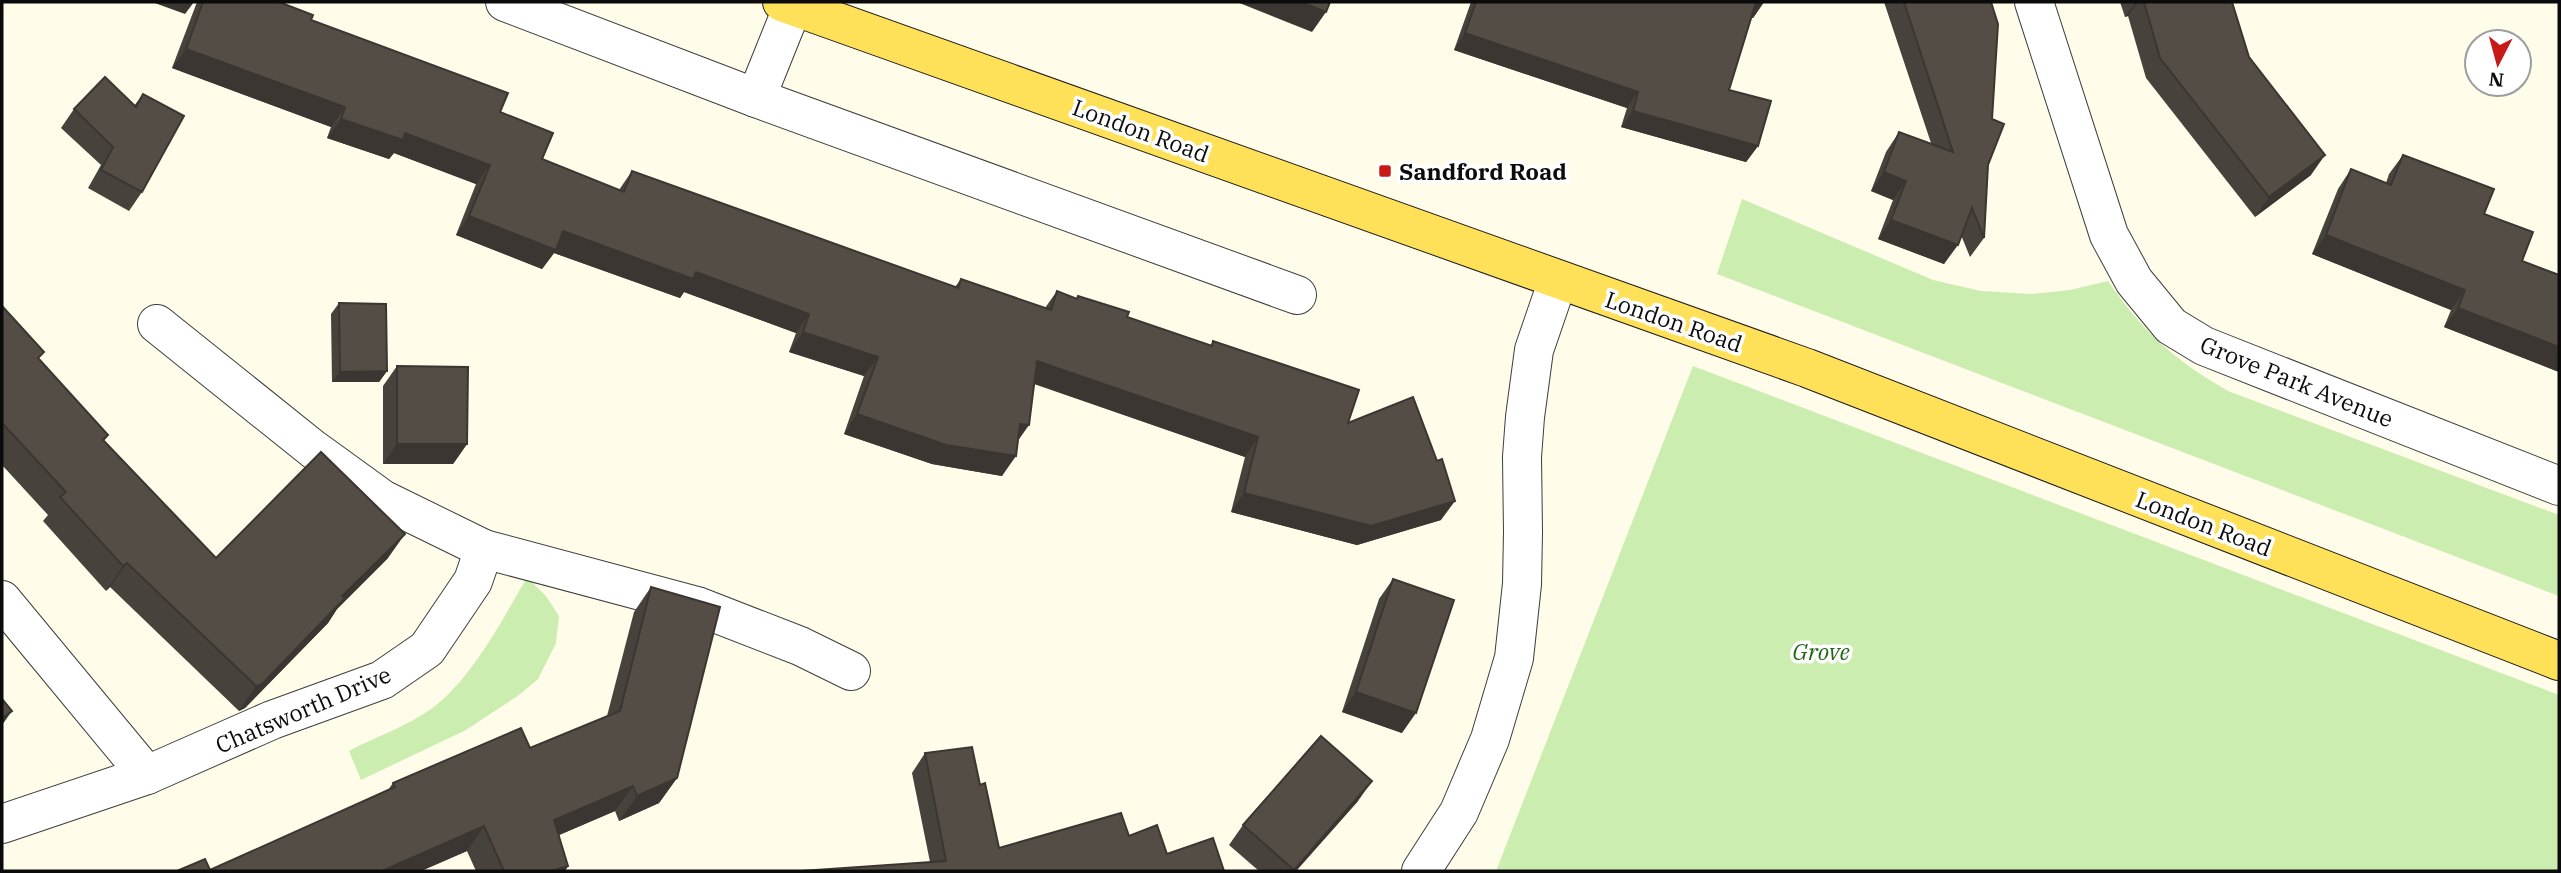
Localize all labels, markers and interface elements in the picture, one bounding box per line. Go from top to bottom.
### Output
north arrow [2463,28,2533,98]
text: N [2487,67,2505,93]
street label: London Road [1069,91,1213,169]
place label: Sandford Road [1399,156,1567,186]
marker: Sandford Road [1377,163,1393,179]
street label: London Road [1601,284,1747,358]
street label: Grove Park Avenue [2196,329,2398,433]
street label: London Road [2132,483,2276,563]
park label: Grove [1792,636,1850,666]
street label: Chatsworth Drive [211,659,395,759]

